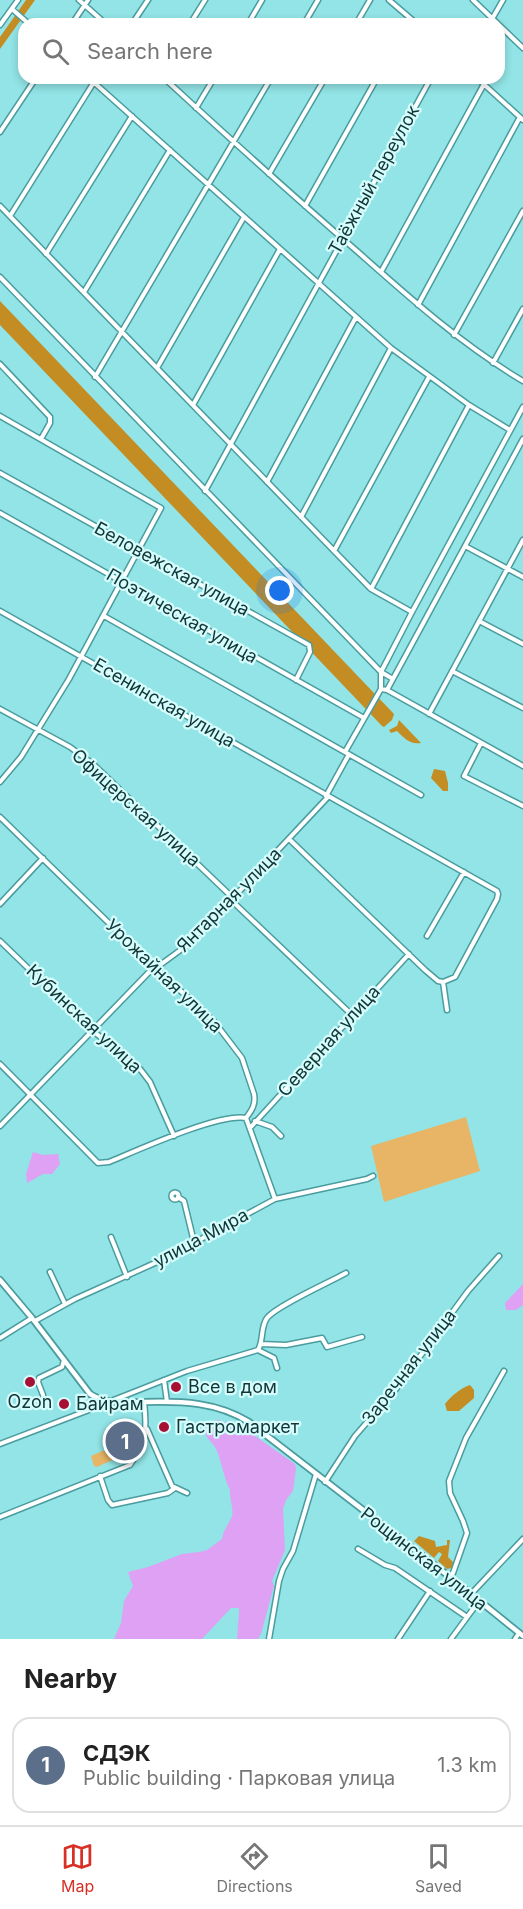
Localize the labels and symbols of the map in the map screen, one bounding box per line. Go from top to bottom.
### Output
street label: Таёжный переулок [324,101,423,258]
street label: Беловежская улица [91,517,253,620]
street label: Поэтическая улица [103,564,261,667]
your location [265,576,294,605]
street label: Есенинская улица [90,654,239,752]
street label: Офицерская улица [68,744,205,871]
street label: Янтарная улица [172,843,285,956]
street label: Урожайная улица [102,914,227,1037]
street label: Кубинская улица [22,960,146,1077]
street label: Северная улица [273,981,384,1101]
street label: улица Мира [150,1204,252,1271]
street label: Заречная улица [357,1305,460,1428]
marker: Ozon [23,1375,37,1389]
place label: Все в дом [188,1376,277,1397]
marker: Все в дом [169,1380,183,1394]
place label: Ozon [8,1391,52,1412]
place label: Байрам [76,1393,144,1414]
marker: Байрам [57,1397,71,1411]
place label: Гастромаркет [176,1416,300,1437]
pin: 1 [106,1418,144,1464]
marker: Гастромаркет [157,1420,171,1434]
street label: Рощинская улица [357,1503,492,1615]

